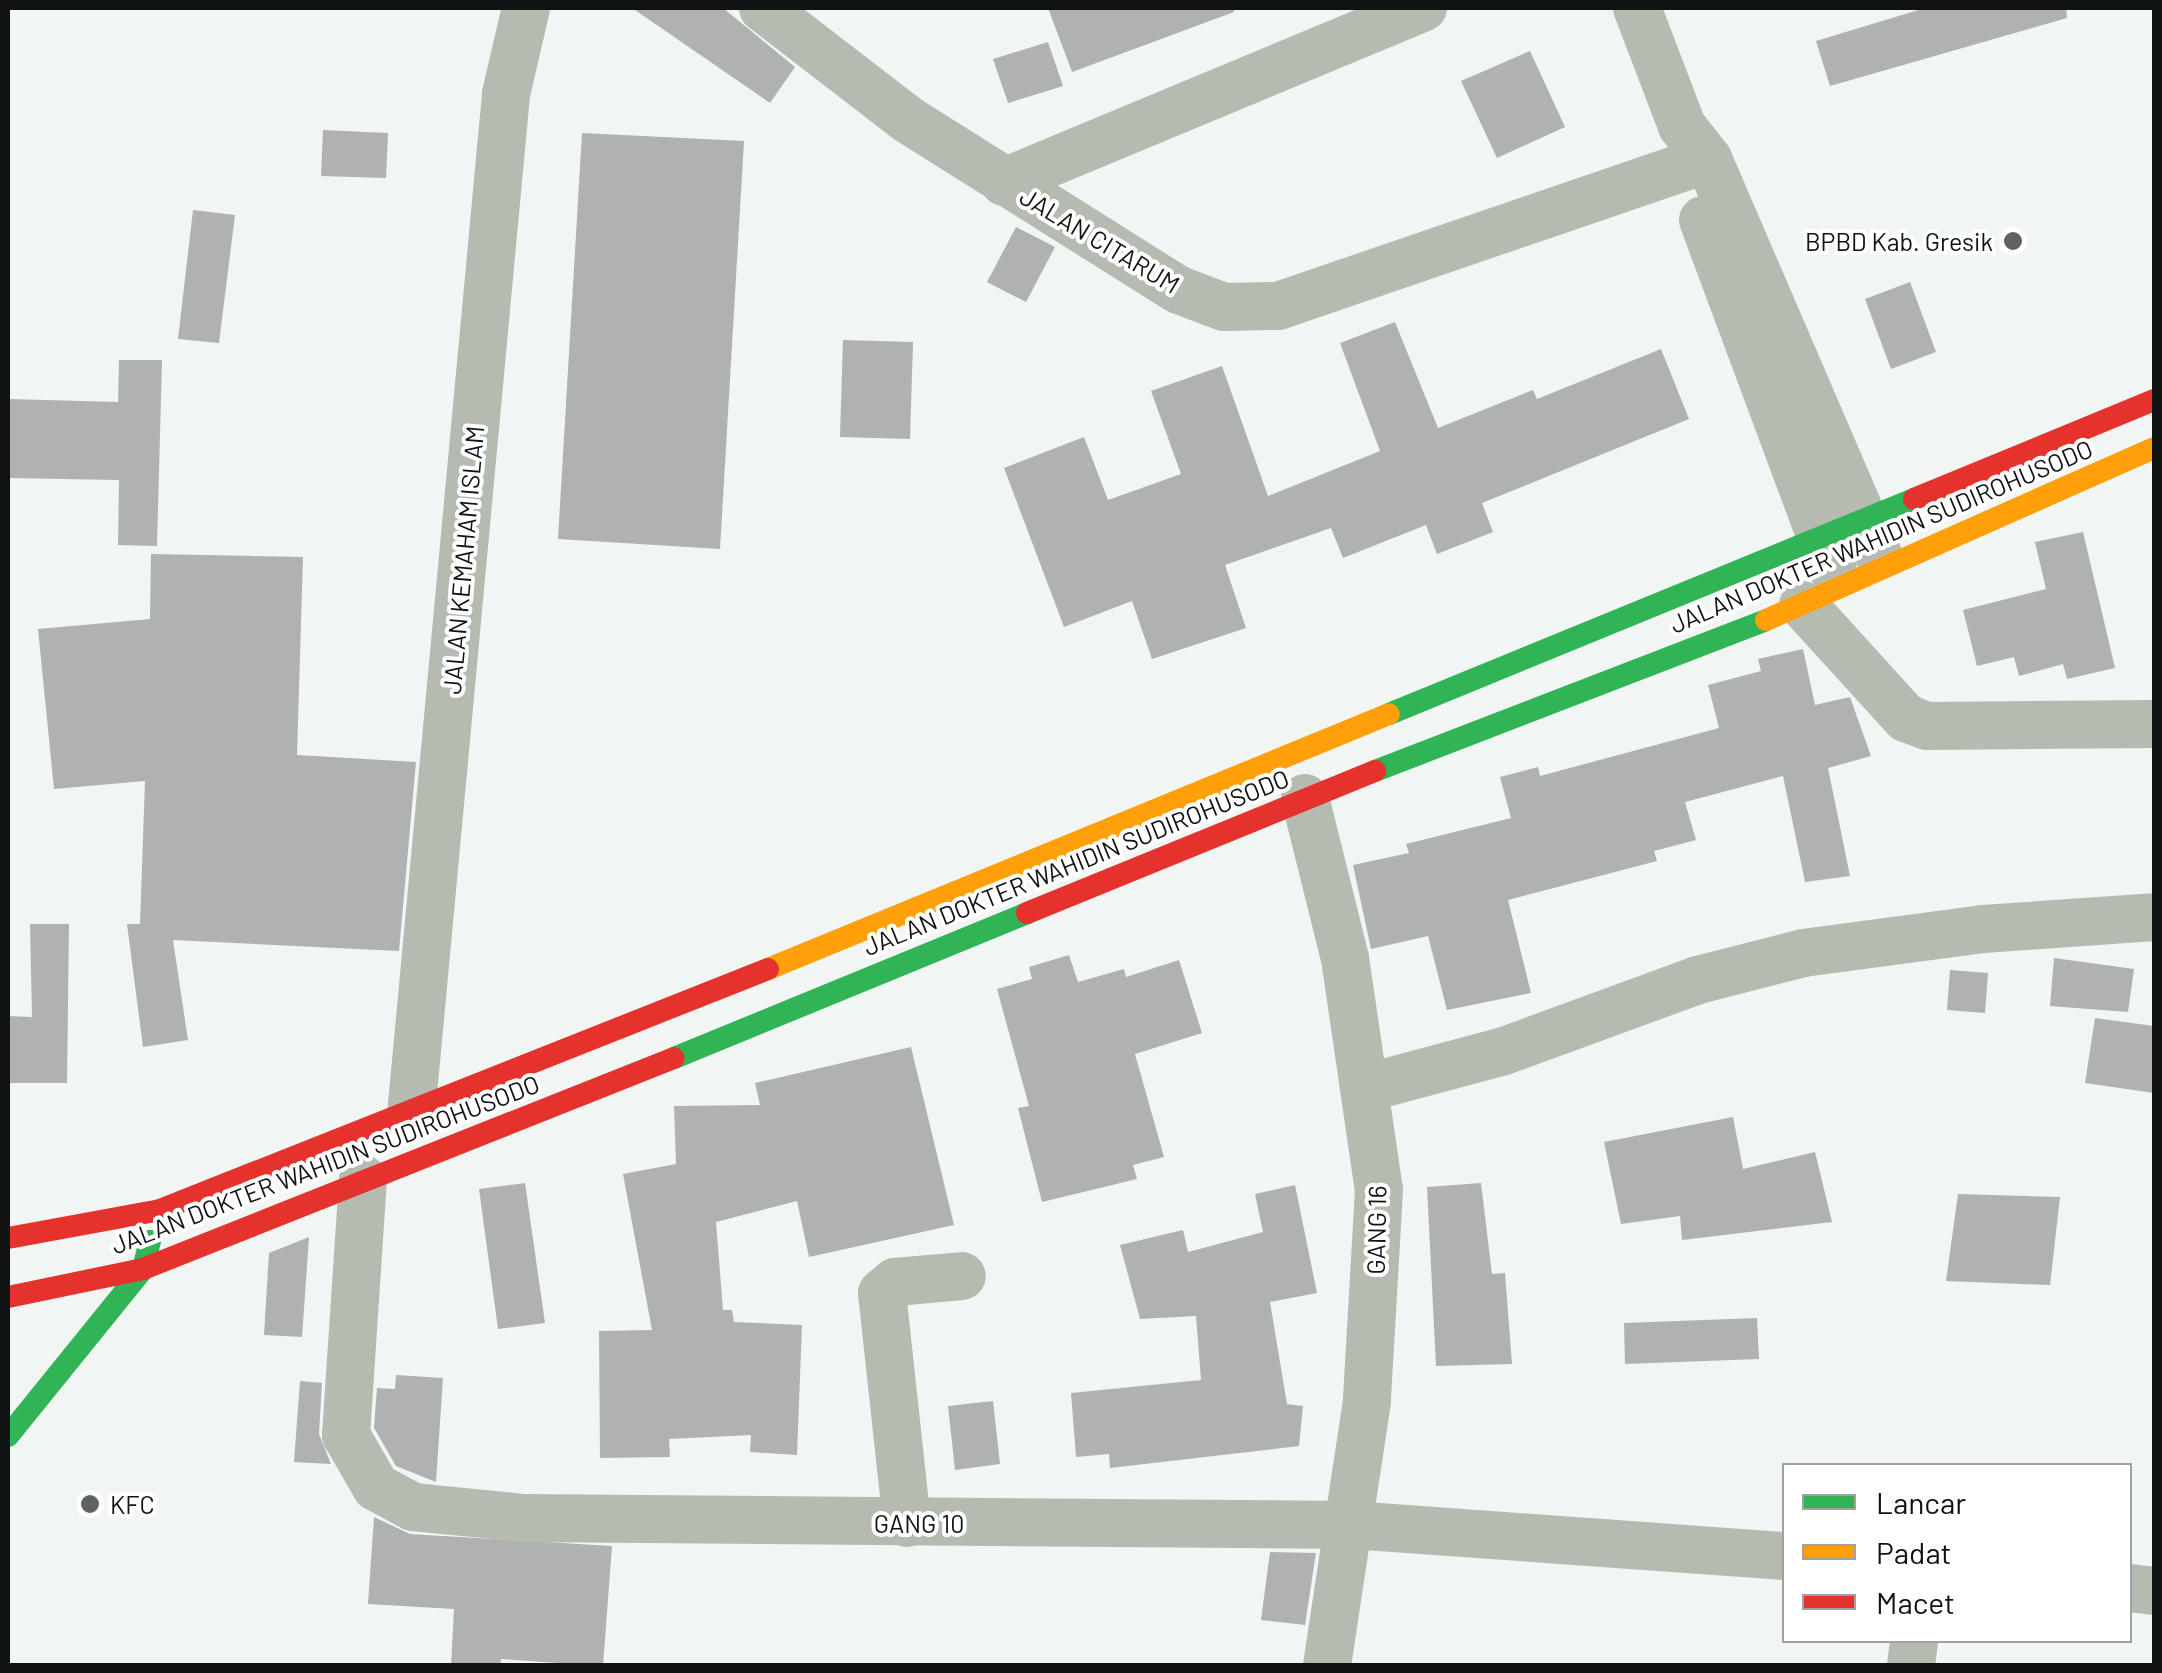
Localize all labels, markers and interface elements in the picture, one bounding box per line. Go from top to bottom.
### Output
street label: JALAN CITARUM [1015,181,1185,299]
place label: BPBD Kab. Gresik [1805,226,1993,256]
marker: BPBD Kab. Gresik [2002,230,2024,252]
street label: JALAN KEMAHAM ISLAM [436,425,490,695]
street label: JALAN DOKTER WAHIDIN SUDIROHUSODO [1665,433,2097,639]
street label: JALAN DOKTER WAHIDIN SUDIROHUSODO [859,763,1293,961]
street label: JALAN DOKTER WAHIDIN SUDIROHUSODO [107,1068,543,1260]
street label: GANG 16 [1360,1185,1392,1275]
legend [1782,1463,2132,1643]
text: Lancar [1876,1484,1966,1520]
place label: KFC [110,1489,155,1519]
marker: KFC [79,1493,101,1515]
street label: GANG 10 [874,1508,964,1538]
text: Padat [1876,1534,1952,1570]
text: Macet [1876,1584,1955,1620]

